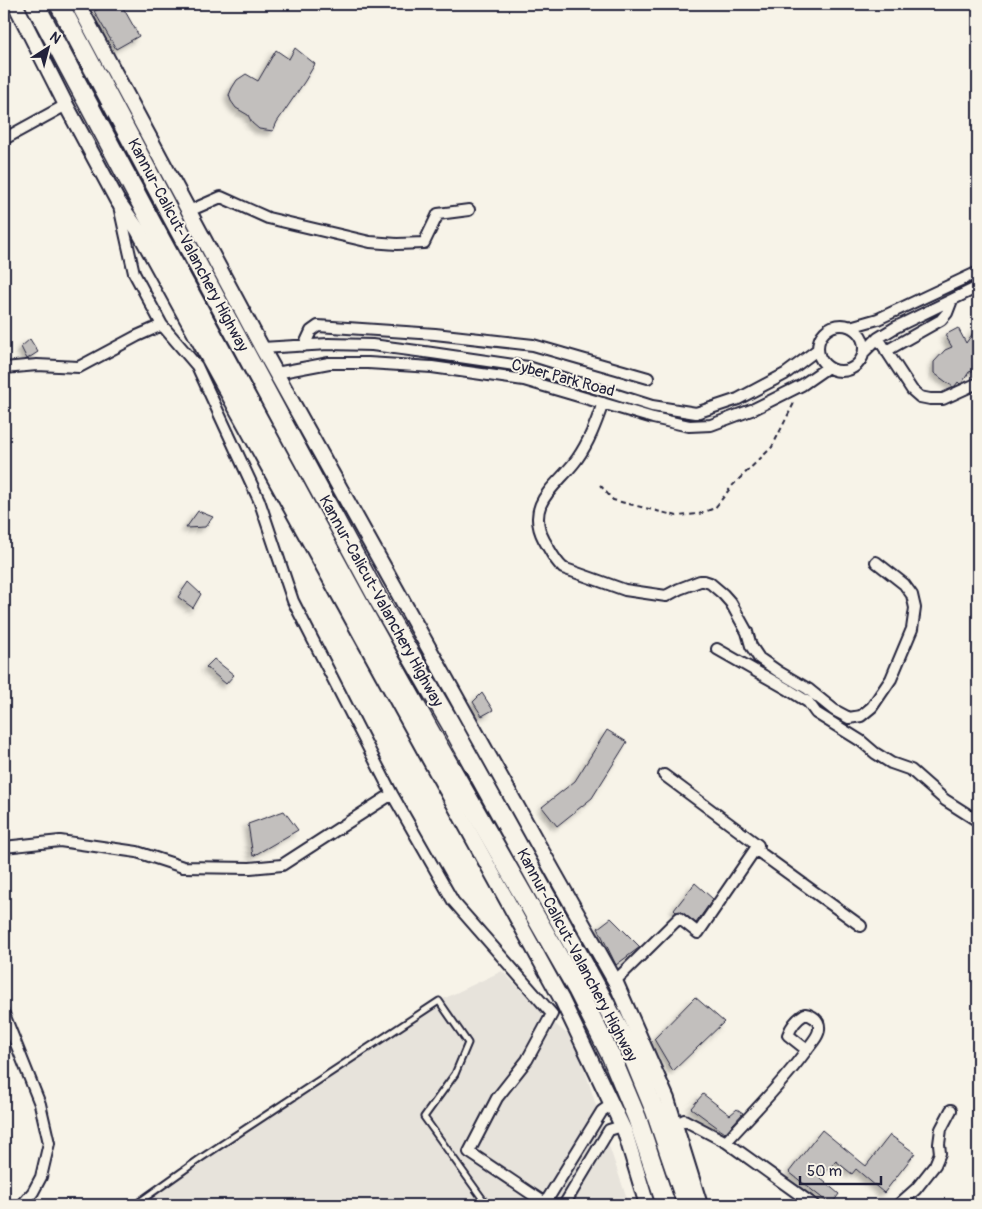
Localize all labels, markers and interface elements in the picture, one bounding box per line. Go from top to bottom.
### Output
north arrow [22,22,72,72]
text: N [47,28,64,48]
street label: Kannur-Calicut-Valanchery Highway [123,135,253,355]
street label: Cyber Park Road [509,355,617,401]
street label: Kannur-Calicut-Valanchery Highway [314,492,448,710]
street label: Kannur-Calicut-Valanchery Highway [512,845,642,1065]
scale bar [800,1154,881,1186]
text: 50 m [807,1162,842,1181]

